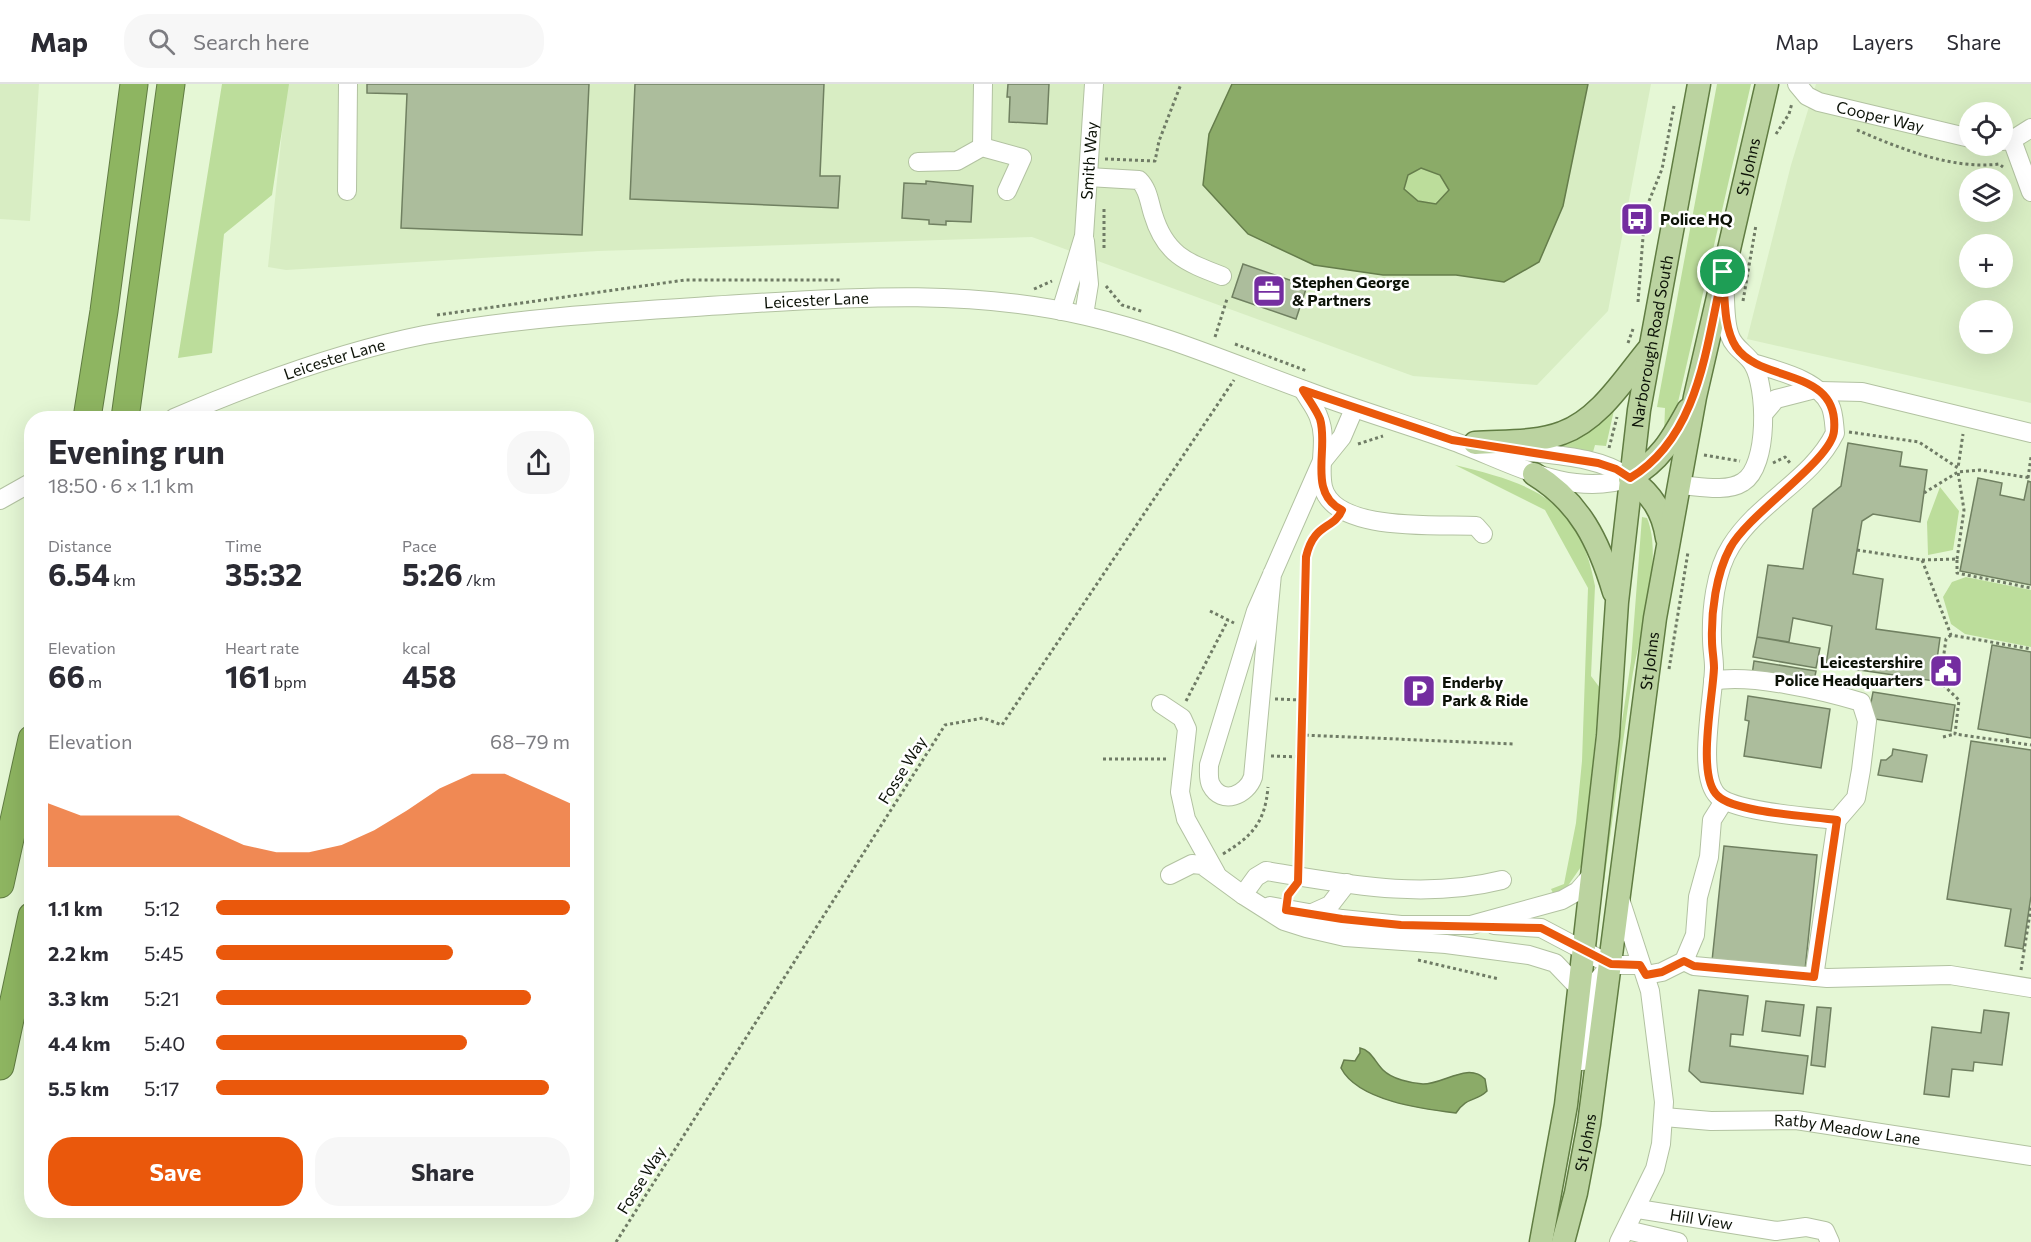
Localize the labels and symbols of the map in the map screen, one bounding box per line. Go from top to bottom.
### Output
street label: Cooper Way [1835,97,1926,136]
street label: Smith Way [1076,121,1101,200]
street label: St Johns [1732,136,1763,197]
bus stop icon: Police HQ [1619,201,1655,237]
place label: Police HQ [1660,209,1733,228]
pin [1697,246,1748,297]
street label: Narborough Road South [1627,253,1676,429]
place label: Stephen George & Partners [1292,272,1409,309]
office icon: Stephen George & Partners [1251,273,1287,309]
street label: Leicester Lane [763,288,869,312]
street label: Leicester Lane [281,334,387,383]
street label: St Johns [1636,630,1662,691]
place label: Leicestershire Police Headquarters [1774,652,1923,689]
public building icon: Leicestershire Police Headquarters [1928,653,1964,689]
place label: Enderby Park & Ride [1442,672,1528,709]
parking icon: Enderby Park & Ride [1401,673,1437,709]
street label: Fosse Way [873,732,930,807]
street label: Ratby Meadow Lane [1774,1110,1922,1148]
street label: St Johns [1570,1112,1599,1173]
street label: Fosse Way [612,1142,669,1217]
street label: Hill View [1668,1204,1734,1233]

